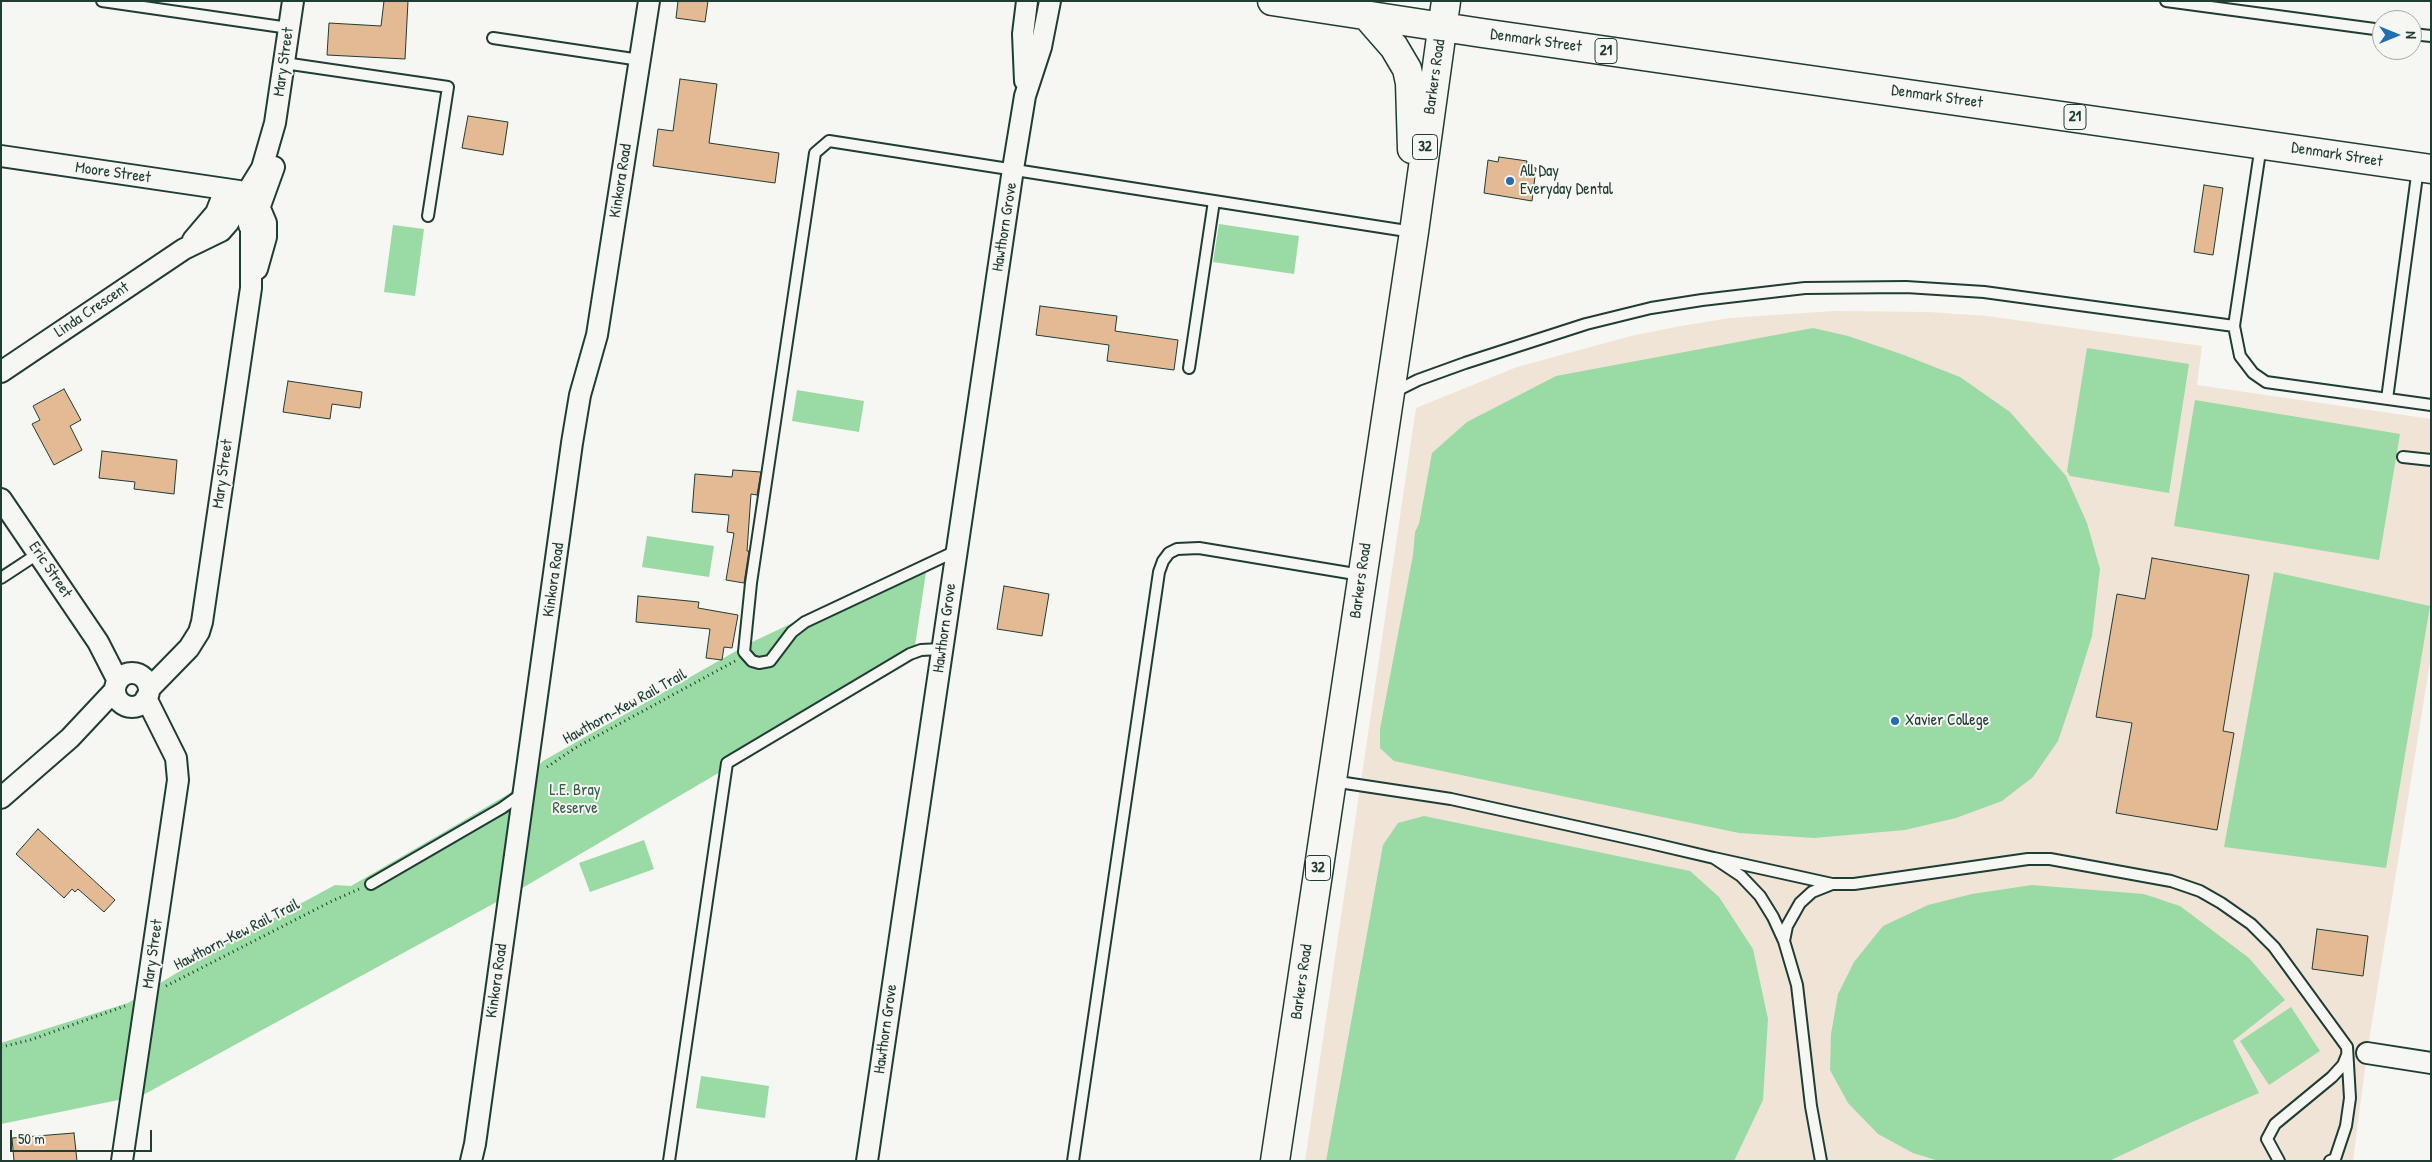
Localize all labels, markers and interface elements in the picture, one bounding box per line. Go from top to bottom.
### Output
north arrow [2372,10,2422,60]
street label: Denmark Street [1489,25,1583,57]
street label: Mary Street [270,26,298,98]
text: N [2402,31,2421,39]
street label: Barkers Road [1420,38,1450,116]
road number: 21 [1595,38,1617,64]
street label: Denmark Street [1890,81,1984,113]
road number: 21 [2064,104,2086,130]
road number: 32 [1412,134,1438,160]
street label: Denmark Street [2290,138,2384,172]
street label: Kinkora Road [606,143,636,219]
street label: Moore Street [74,158,152,188]
place label: All Day Everyday Dental [1520,162,1613,200]
marker: All Day Everyday Dental [1504,175,1516,187]
street label: Hawthorn Grove [988,181,1022,273]
street label: Linda Crescent [51,278,133,342]
street label: Mary Street [209,438,237,510]
street label: Eric Street [24,538,76,602]
street label: Kinkora Road [539,542,569,618]
street label: Barkers Road [1346,542,1376,620]
street label: Hawthorn Grove [929,582,961,674]
street label: Hawthorn-Kew Rail Trail [560,665,690,749]
place label: Xavier College [1905,711,1989,731]
marker: Xavier College [1889,715,1901,727]
park label: L.E. Bray Reserve [550,781,600,819]
road number: 32 [1306,856,1330,880]
street label: Hawthorn-Kew Rail Trail [171,895,303,975]
street label: Mary Street [139,918,167,990]
street label: Kinkora Road [482,943,512,1019]
street label: Barkers Road [1287,943,1317,1021]
street label: Hawthorn Grove [870,983,902,1075]
scale bar [12,1120,155,1152]
text: 50 m [18,1128,45,1149]

